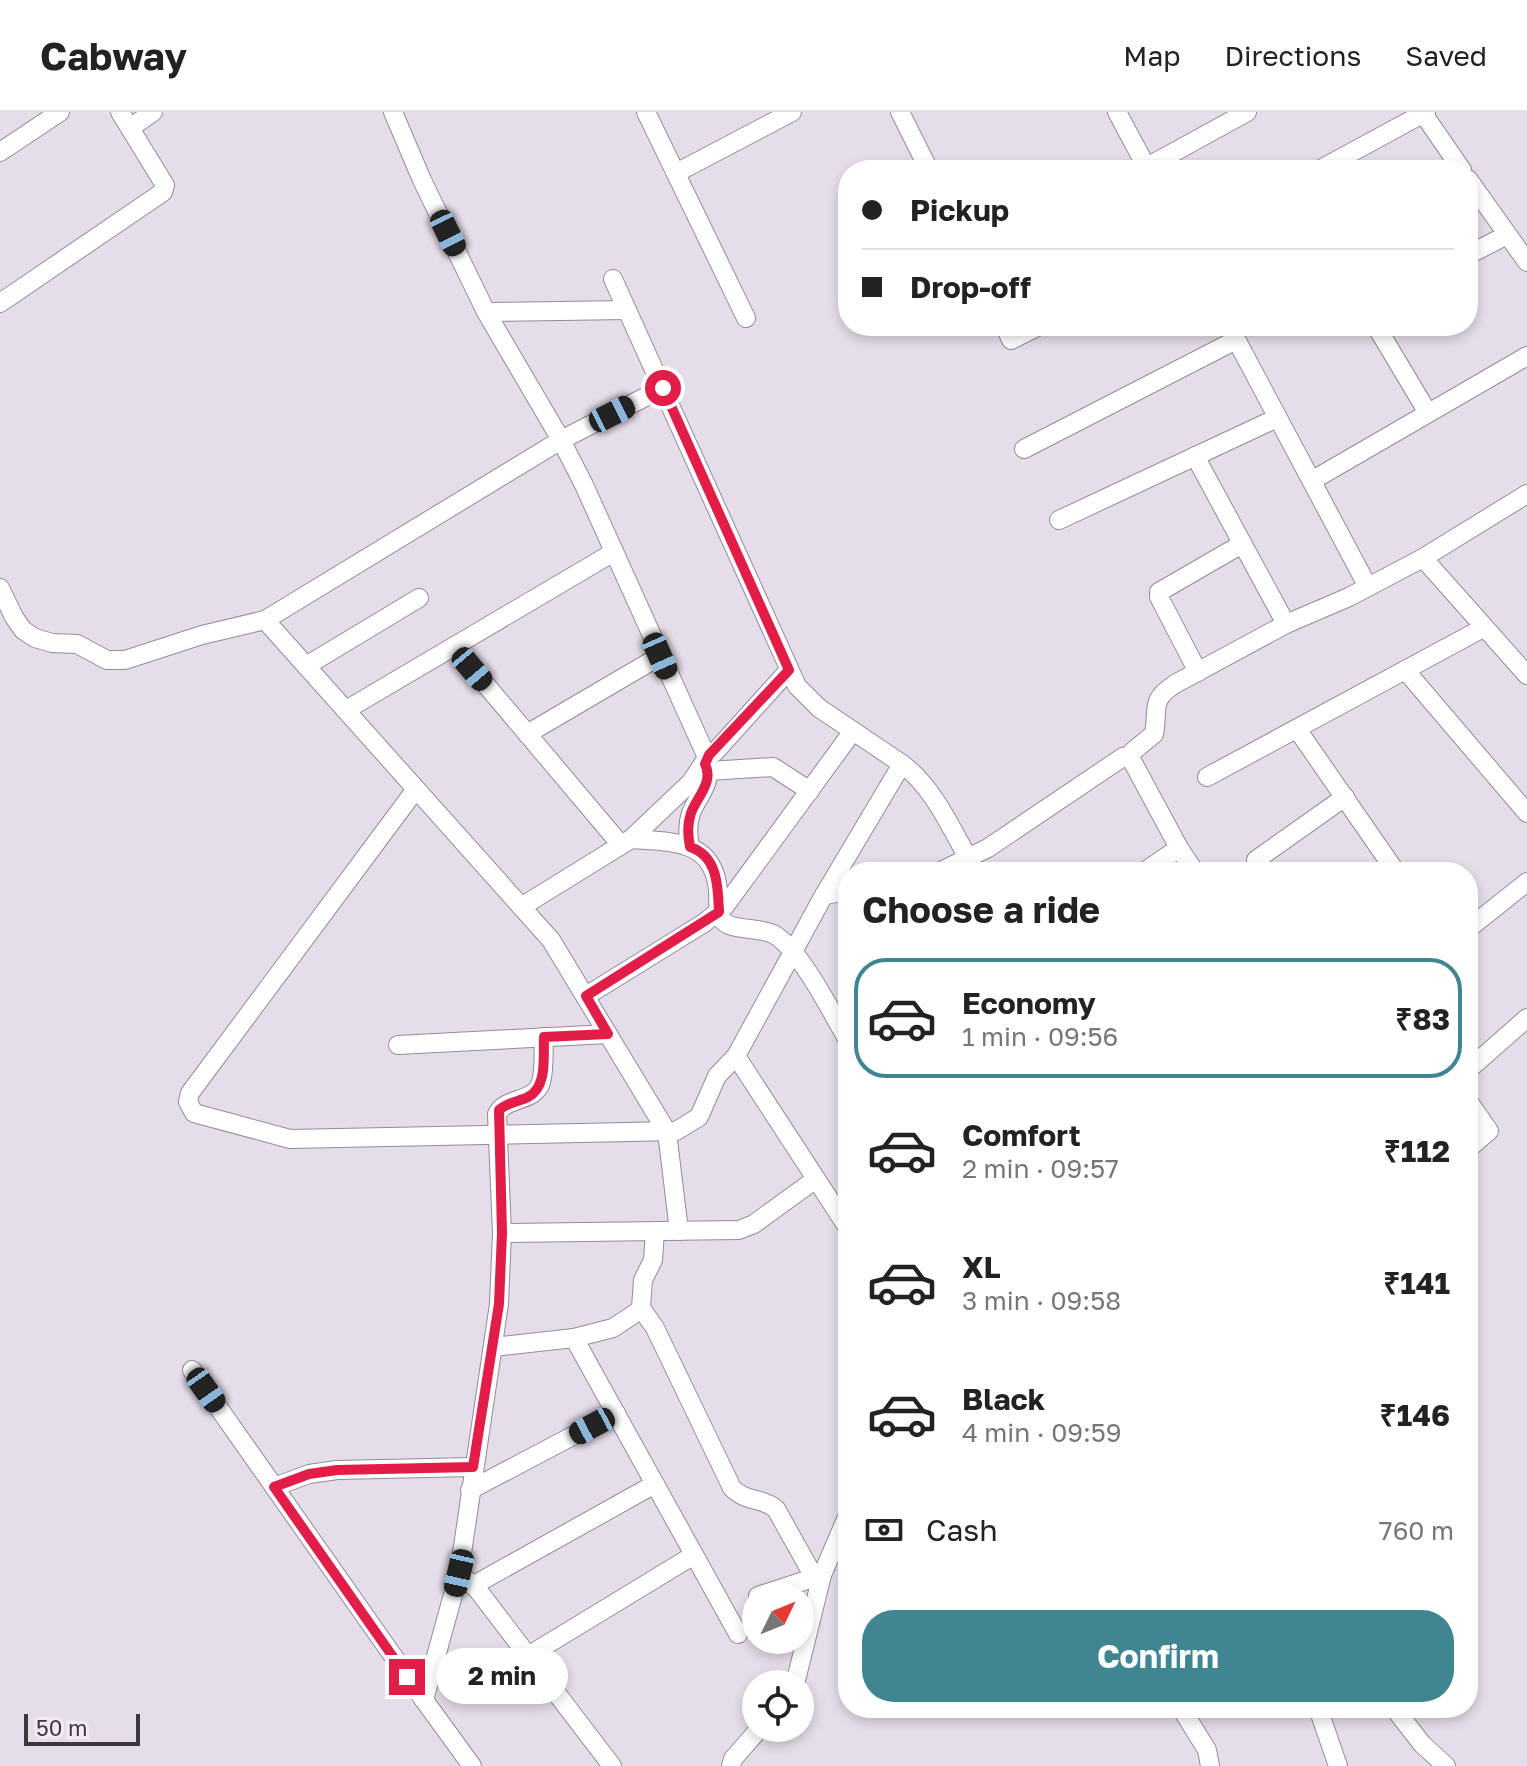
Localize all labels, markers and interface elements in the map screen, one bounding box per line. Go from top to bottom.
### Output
text: Cabway [40,33,187,78]
text: Map [1123,39,1180,72]
text: Directions [1224,39,1361,72]
text: Saved [1405,39,1487,72]
text: Pickup [910,192,1009,228]
car [427,206,469,260]
text: Drop-off [910,269,1031,305]
route start [645,370,681,406]
car [585,392,639,436]
car [639,629,681,683]
car [447,643,497,695]
text: Choose a ride [862,888,1100,931]
icon: car [866,982,938,1054]
text: Economy [962,985,1096,1021]
text: ₹83 [1395,1001,1450,1037]
text: 1 min · 09:56 [962,1021,1118,1052]
icon: car [866,1114,938,1186]
text: Comfort [962,1117,1081,1153]
text: ₹112 [1384,1133,1450,1169]
text: 2 min · 09:57 [962,1153,1119,1184]
icon: car [866,1246,938,1318]
text: XL [962,1249,1001,1285]
text: ₹141 [1383,1265,1450,1301]
text: 3 min · 09:58 [962,1285,1121,1316]
car [182,1363,230,1417]
icon: car [866,1378,938,1450]
text: Black [962,1381,1045,1417]
text: ₹146 [1380,1397,1450,1433]
car [565,1404,619,1448]
text: 4 min · 09:59 [962,1417,1122,1448]
icon: cash [862,1508,906,1552]
text: Cash [926,1512,998,1548]
text: 760 m [1379,1515,1454,1546]
car [442,1547,476,1599]
north arrow [742,1582,814,1654]
map controls [742,1582,814,1742]
button: Confirm [862,1610,1454,1702]
callout: 2 min [435,1649,567,1705]
route end [389,1659,425,1695]
text: 2 min [468,1660,536,1691]
button: locate [742,1670,814,1742]
scale bar [24,1710,140,1746]
text: 50 m [36,1714,87,1741]

